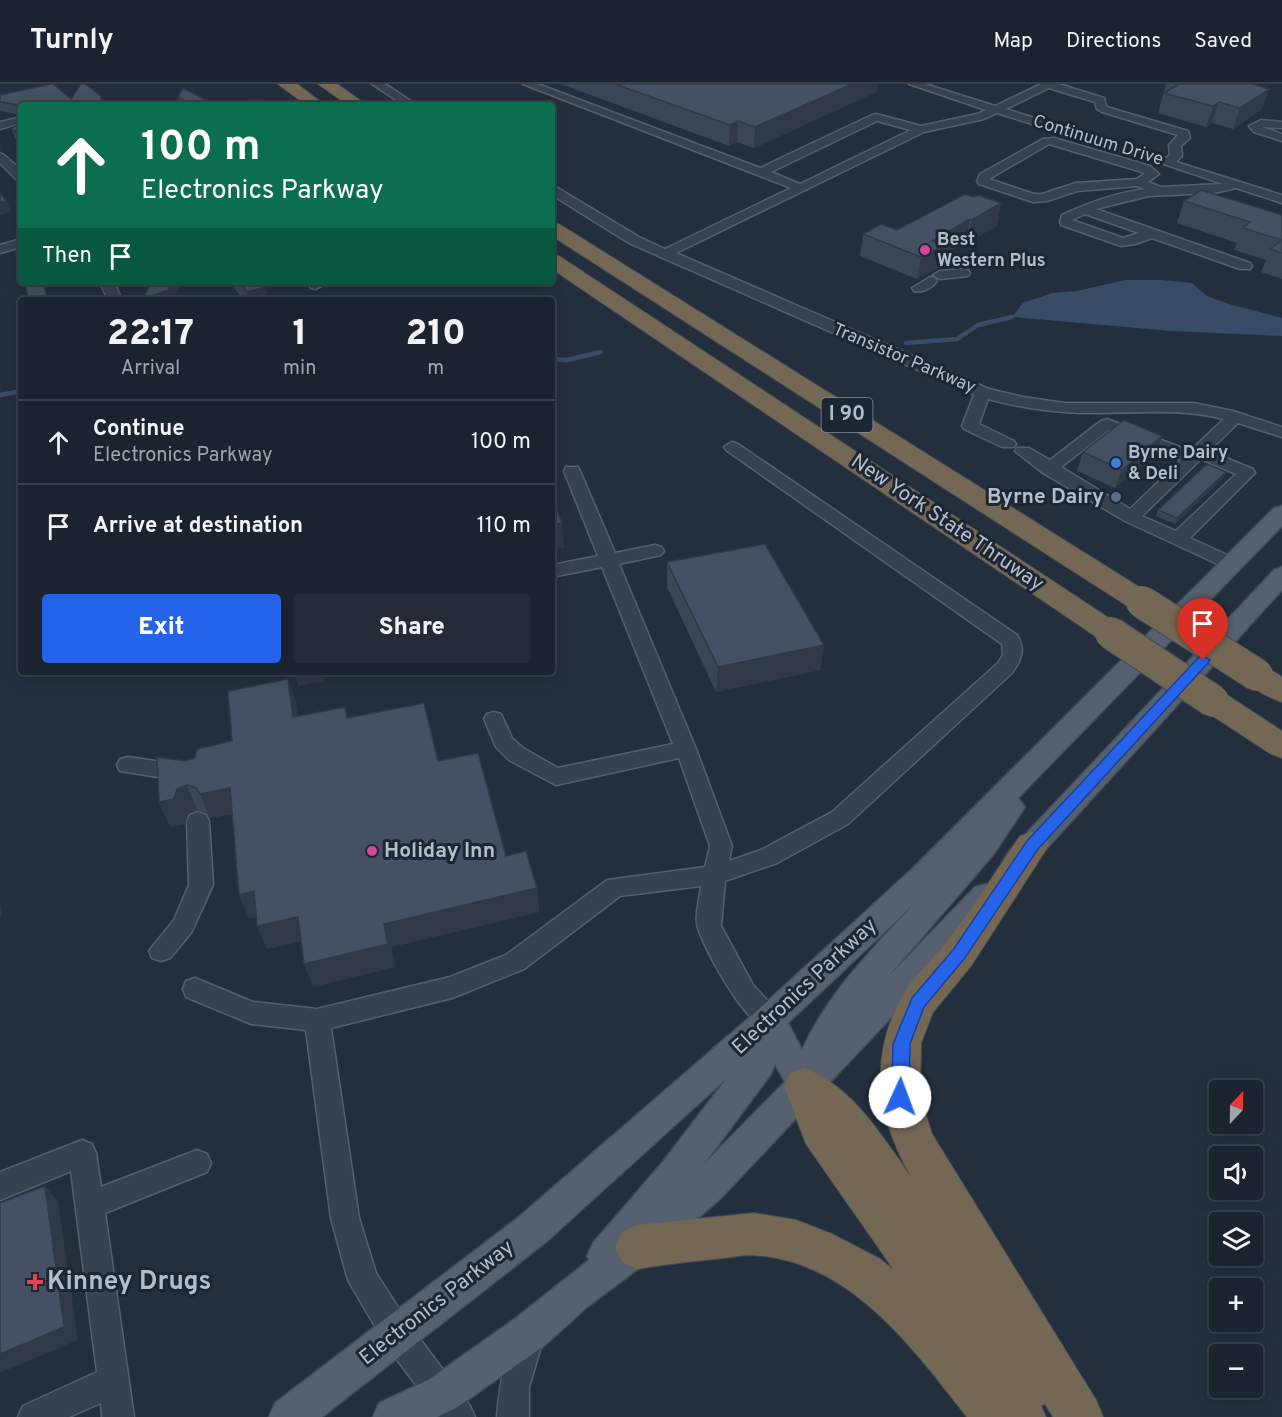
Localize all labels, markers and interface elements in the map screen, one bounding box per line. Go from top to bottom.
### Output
text: Turnly [30,23,114,59]
text: Map [993,28,1033,55]
text: Directions [1066,28,1161,55]
text: Saved [1194,28,1252,55]
street label: Continuum Drive [1030,110,1166,172]
text: 100 m [141,122,260,175]
icon: ahead [42,126,120,204]
text: Electronics Parkway [141,174,383,208]
place label: Best Western Plus [937,229,1046,273]
icon: arrive [104,240,137,273]
text: Then [42,243,92,270]
marker: Best Western Plus [918,243,932,257]
text: 22:17 [107,312,194,358]
text: 1 [292,312,307,358]
text: 210 [405,312,466,358]
street label: Transistor Parkway [829,319,979,399]
text: Arrival [121,356,180,382]
text: min [283,356,316,382]
text: m [427,356,444,382]
road number: I 90 [822,398,872,432]
text: Continue [93,416,184,443]
icon: ahead [42,426,75,459]
text: 100 m [471,429,531,456]
place label: Byrne Dairy & Deli [1128,442,1228,486]
text: Electronics Parkway [93,443,273,469]
street label: New York State Thruway [845,448,1049,598]
marker: Byrne Dairy & Deli [1109,456,1123,470]
place label: Byrne Dairy [987,484,1104,511]
marker: Byrne Dairy [1109,490,1123,504]
icon: arrive [42,510,75,543]
text: Arrive at destination [93,513,303,540]
text: 110 m [477,513,531,540]
button: Exit [42,594,281,663]
button: Share [293,594,531,663]
pin [1177,598,1228,660]
icon: arrive [1186,607,1219,640]
place label: Holiday Inn [384,838,495,865]
marker: Holiday Inn [365,844,379,858]
street label: Electronics Parkway [727,913,883,1061]
position arrow [868,1065,932,1129]
north arrow [1209,1080,1263,1134]
map controls [1209,1080,1263,1398]
button: sound [1209,1146,1263,1200]
button: layers [1209,1212,1263,1266]
street label: Electronics Parkway [354,1234,520,1372]
place label: Kinney Drugs [47,1266,211,1299]
marker: Kinney Drugs [28,1275,42,1289]
button: + [1209,1278,1263,1332]
button: − [1209,1344,1263,1398]

